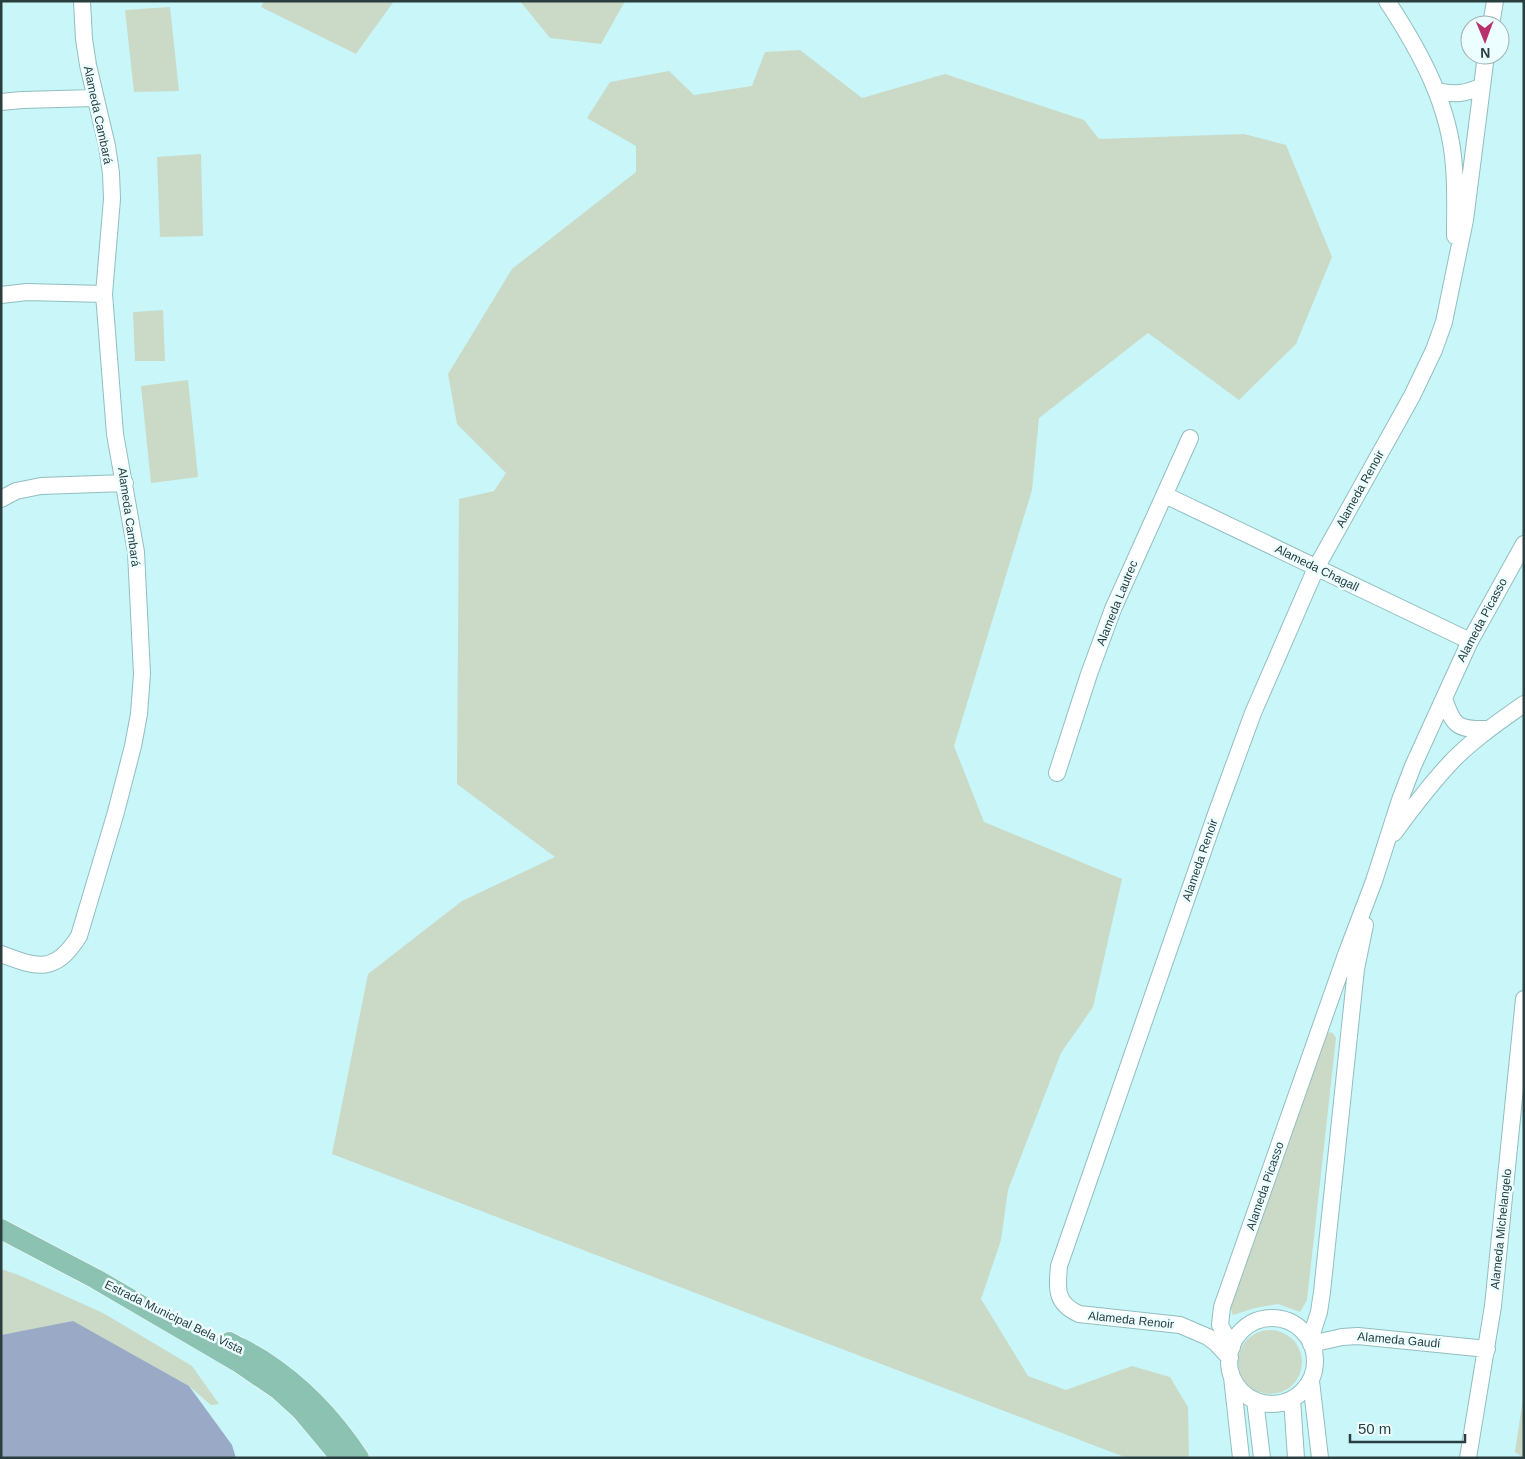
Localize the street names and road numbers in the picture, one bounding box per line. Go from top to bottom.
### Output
street label: Alameda Cambará [81,65,115,166]
street label: Alameda Renoir [1333,448,1387,530]
street label: Alameda Cambará [115,466,143,568]
street label: Alameda Chagall [1273,542,1361,594]
street label: Alameda Lautrec [1094,558,1140,648]
street label: Alameda Picasso [1454,575,1510,664]
street label: Alameda Renoir [1179,817,1221,903]
street label: Alameda Picasso [1243,1140,1287,1232]
street label: Alameda Michelangelo [1488,1168,1514,1290]
street label: Estrada Municipal Bela Vista [102,1277,246,1357]
street label: Alameda Renoir [1087,1309,1175,1331]
street label: Alameda Gaudí [1357,1329,1442,1351]

